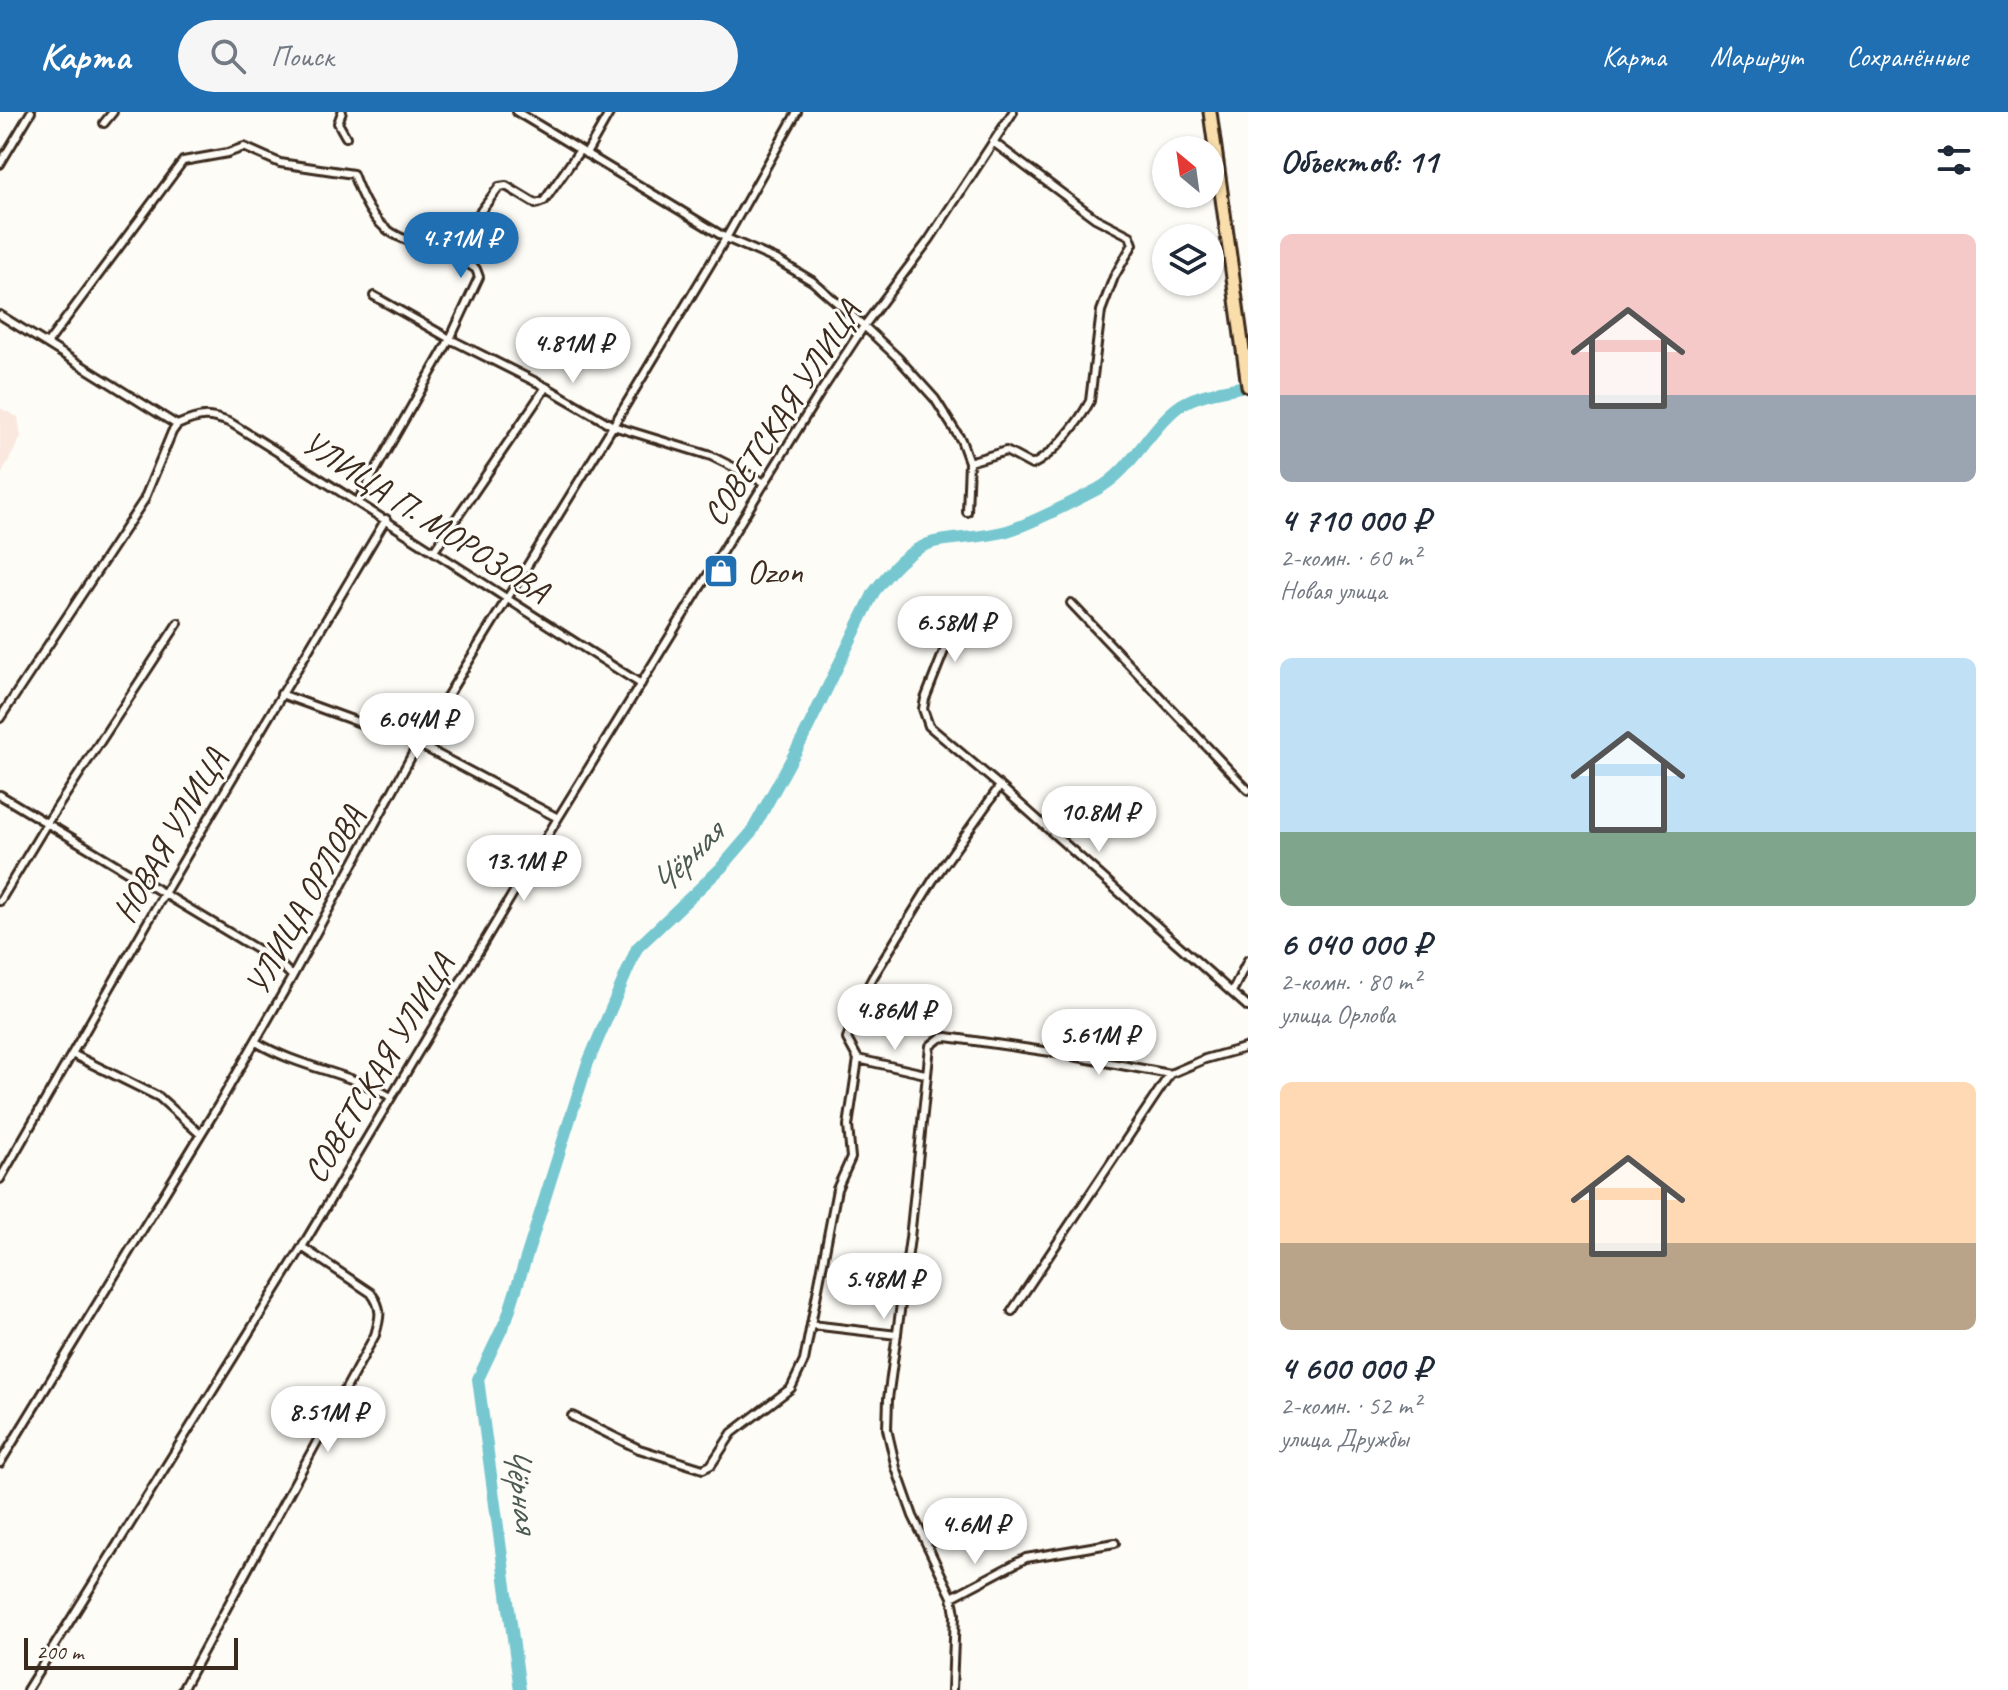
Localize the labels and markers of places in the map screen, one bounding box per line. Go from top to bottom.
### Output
pin: 4.71M ₽ [387,212,535,280]
pin: 4.81M ₽ [499,317,647,385]
place label: Ozon [747,550,804,593]
shop icon: Ozon [702,552,740,590]
pin: 6.58M ₽ [881,596,1029,664]
pin: 6.04M ₽ [343,693,491,761]
pin: 10.8M ₽ [1025,786,1173,854]
pin: 13.1M ₽ [450,835,598,903]
pin: 4.86M ₽ [821,984,969,1052]
pin: 5.61M ₽ [1025,1009,1173,1077]
pin: 5.48M ₽ [810,1253,958,1321]
pin: 8.51M ₽ [254,1386,402,1454]
pin: 4.6M ₽ [910,1498,1040,1566]

